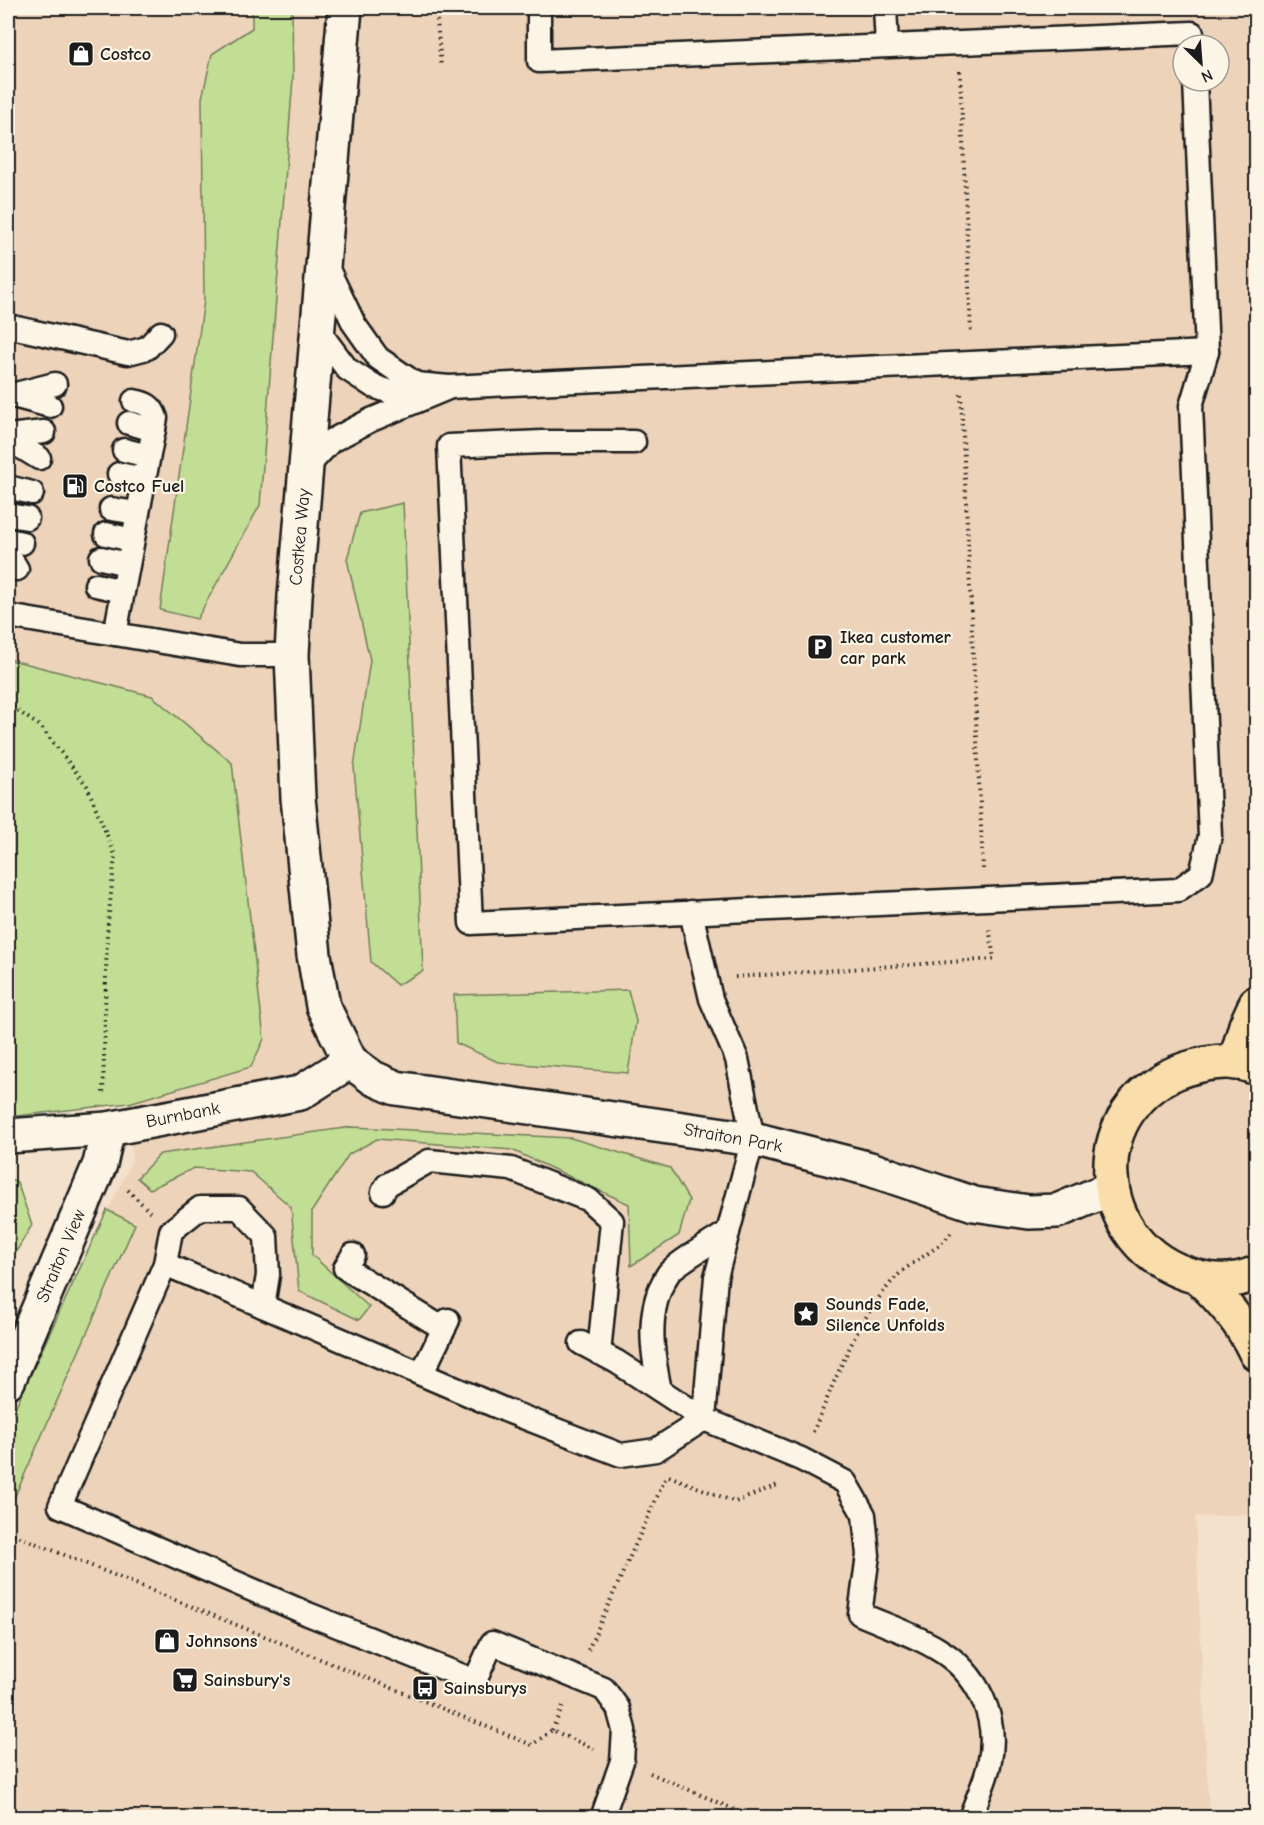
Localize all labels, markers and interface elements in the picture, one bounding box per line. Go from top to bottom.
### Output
north arrow [1171,33,1231,93]
shop icon: Costco [66,39,96,69]
place label: Costco [100,44,151,65]
text: N [1198,65,1215,86]
fuel station icon: Costco Fuel [60,471,90,501]
place label: Costco Fuel [94,476,184,497]
street label: Costkea Way [285,487,315,586]
place label: Ikea customer car park [840,627,952,669]
parking icon: Ikea customer car park [805,632,835,662]
street label: Burnbank [144,1097,222,1132]
street label: Straiton Park [682,1119,784,1157]
street label: Straiton View [32,1206,90,1306]
place label: Sounds Fade, Silence Unfolds [826,1294,945,1336]
place icon: Sounds Fade, Silence Unfolds [791,1299,821,1329]
shop icon: Johnsons [152,1626,182,1656]
place label: Johnsons [186,1631,258,1652]
supermarket icon: Sainsbury's [170,1665,200,1695]
place label: Sainsbury's [204,1670,291,1691]
bus stop icon: Sainsburys [410,1673,440,1703]
place label: Sainsburys [444,1678,527,1699]

